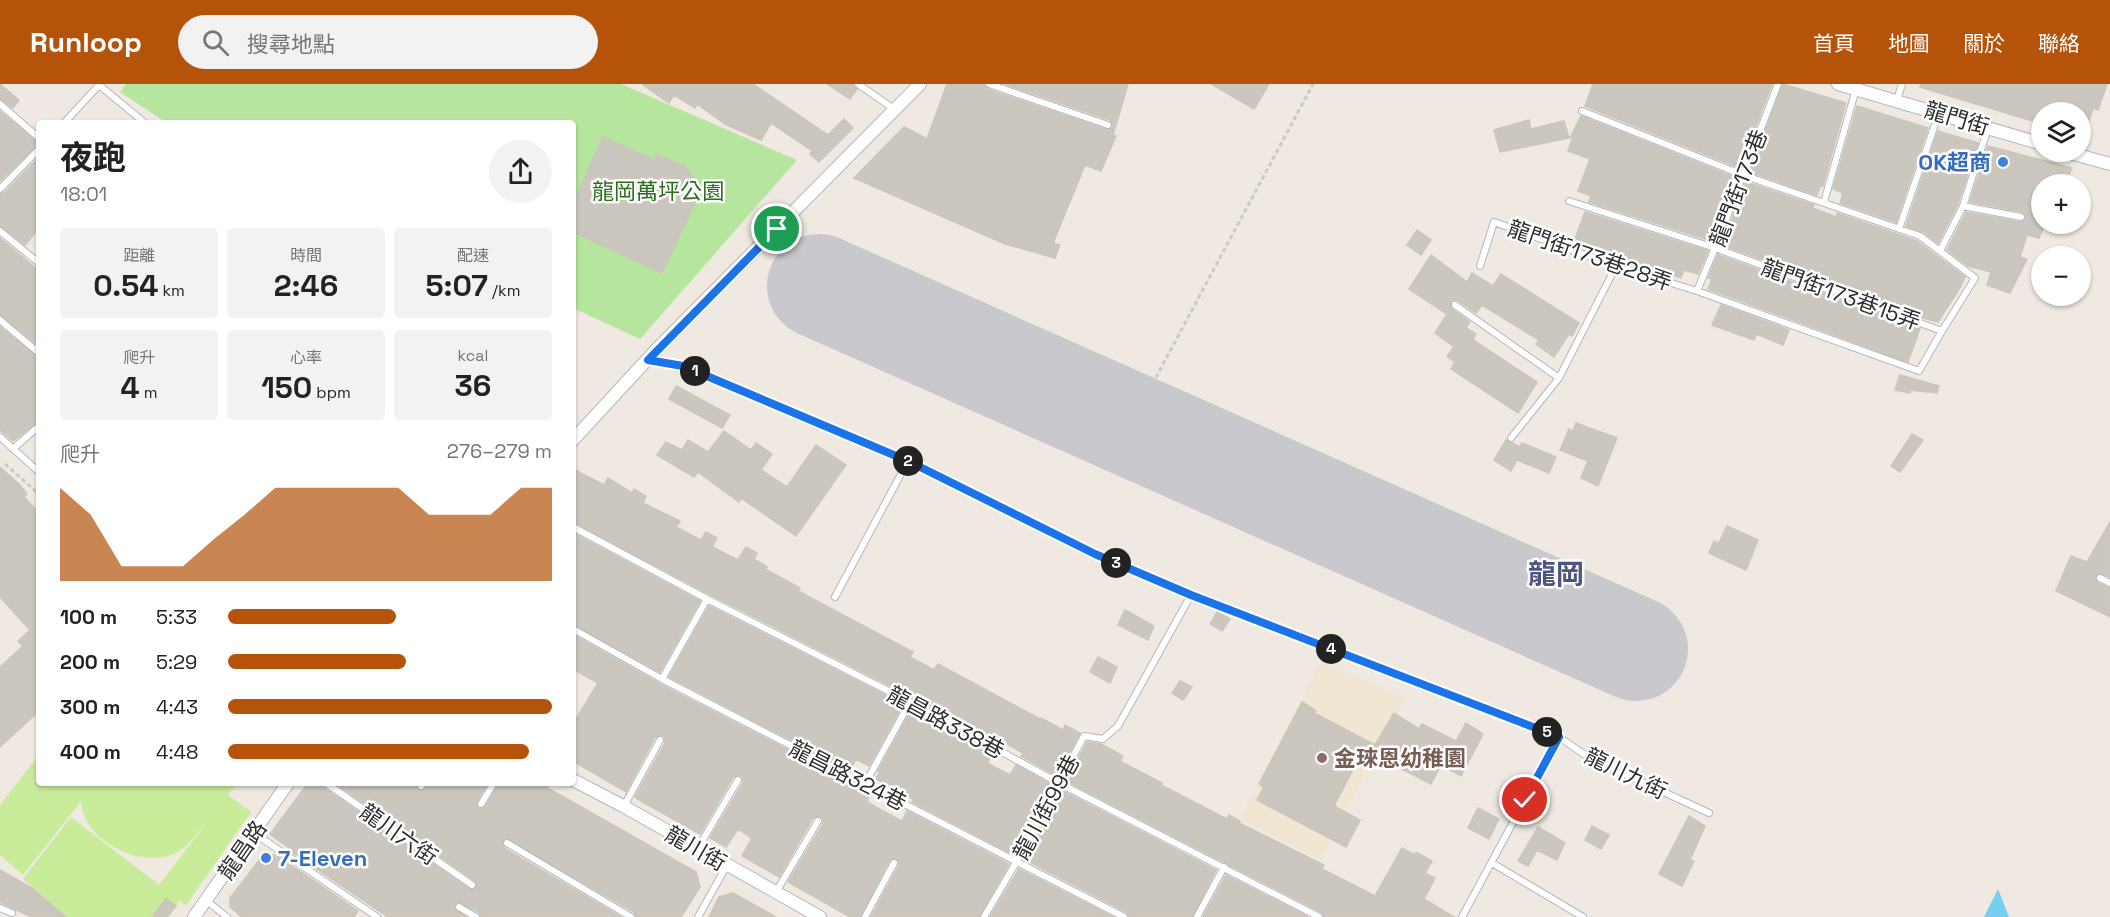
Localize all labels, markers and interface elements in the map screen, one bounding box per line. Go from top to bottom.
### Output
search box [178,15,598,69]
text: Runloop [30,24,142,60]
icon: search [199,26,232,59]
text: 搜尋地點 [247,30,335,58]
text: 首頁 [1813,30,1855,57]
text: 地圖 [1888,30,1930,57]
text: 關於 [1963,30,2005,57]
text: 聯絡 [2038,30,2080,57]
street label: 龍門街 [1921,95,1993,141]
map controls [2031,102,2091,306]
button: layers [2031,102,2091,162]
street label: 龍門街173巷 [1703,126,1773,250]
text: 夜跑 [60,137,126,179]
button: share [489,140,552,203]
place label: OK超商 [1918,148,1991,176]
marker: OK超商 [1996,155,2010,169]
button: + [2031,174,2091,234]
park label: 龍岡萬坪公園 [592,177,724,205]
text: 18:01 [60,181,107,207]
pin [751,203,802,254]
icon: arrive [760,212,793,245]
street label: 龍門街173巷28弄 [1504,214,1676,296]
text: 距離 [123,245,155,266]
text: 時間 [290,245,322,266]
text: 配速 [457,245,489,266]
button: − [2031,246,2091,306]
street label: 龍門街173巷15弄 [1758,252,1924,336]
text: 0.54 [93,266,158,305]
text: 2:46 [274,266,338,305]
text: 5:07 [426,266,488,305]
text: km [158,280,185,301]
text: /km [488,280,520,301]
text: kcal [458,345,488,366]
text: 爬升 [123,347,155,368]
text: 心率 [290,347,322,368]
pin: 1 [680,356,710,386]
text: 1 [691,360,699,381]
text: 36 [455,366,491,405]
text: 4 [121,368,140,407]
text: 150 [261,368,312,407]
text: m [140,382,157,403]
text: bpm [312,382,351,403]
text: 276–279 m [447,438,552,464]
text: 爬升 [60,441,100,467]
pin: 2 [893,446,923,476]
text: 2 [903,450,913,471]
pin: 3 [1101,548,1131,578]
text: 3 [1111,552,1121,573]
district label: 龍岡 [1528,556,1584,592]
text: 100 m [60,604,117,630]
text: 5:33 [156,604,197,630]
pin: 4 [1316,634,1346,664]
text: 4 [1326,638,1336,659]
text: 200 m [60,649,120,675]
text: 5:29 [156,649,197,675]
street label: 龍昌路338巷 [883,680,1009,764]
text: 300 m [60,694,120,720]
text: 4:43 [156,694,198,720]
pin: 5 [1532,717,1562,747]
text: 5 [1542,721,1552,742]
street label: 龍昌路324巷 [785,734,911,816]
text: 400 m [60,739,121,765]
text: 4:48 [156,739,199,765]
street label: 龍川九街 [1580,741,1672,805]
place label: 金琜恩幼稚園 [1334,744,1466,772]
street label: 龍川街99巷 [1007,750,1085,864]
marker: 金琜恩幼稚園 [1315,751,1329,765]
pin [1499,774,1550,825]
icon: check [1508,783,1541,816]
street label: 龍川六街 [355,797,443,871]
street label: 龍昌路 [212,815,272,885]
street label: 龍川街 [660,819,732,877]
place label: 7-Eleven [278,844,367,872]
marker: 7-Eleven [259,851,273,865]

